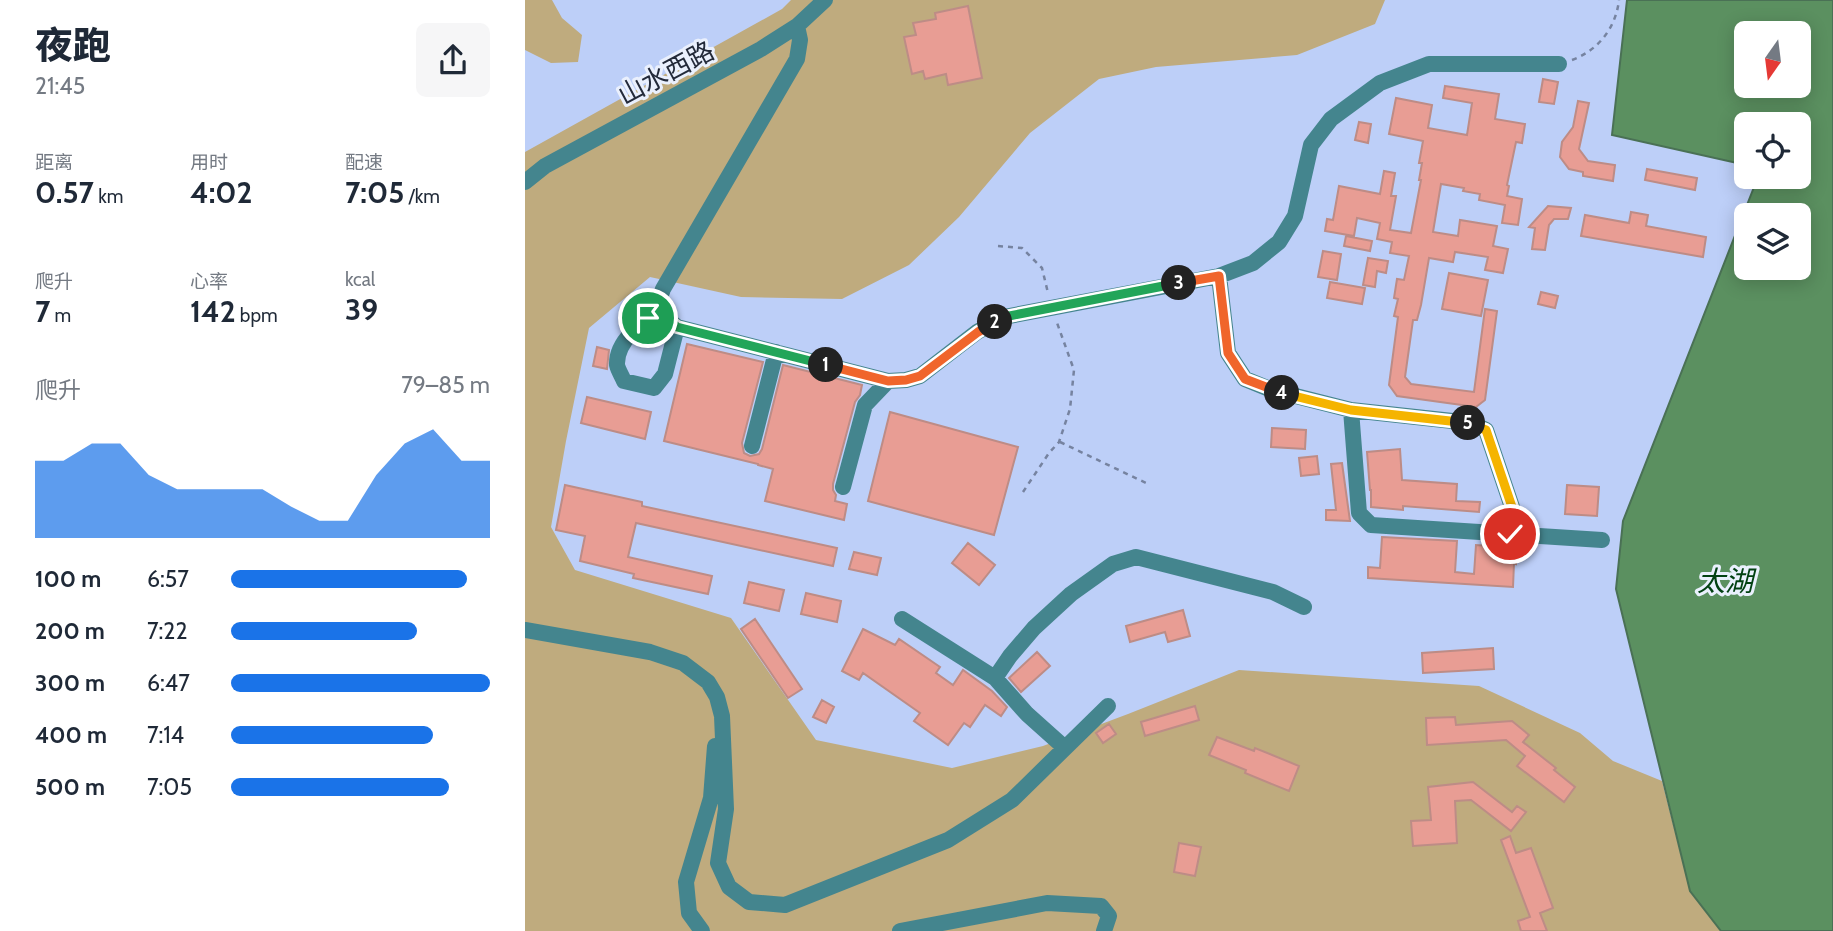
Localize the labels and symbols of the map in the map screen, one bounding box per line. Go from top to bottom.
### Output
north arrow [1734,21,1811,98]
street label: 山水西路 [613,34,719,112]
pin: 3 [1161,266,1197,300]
pin [618,288,678,348]
pin: 2 [977,304,1013,340]
pin: 1 [809,348,843,382]
pin: 4 [1265,376,1299,410]
pin: 5 [1451,406,1485,440]
pin [1480,504,1540,564]
water label: 太湖 [1697,564,1757,598]

